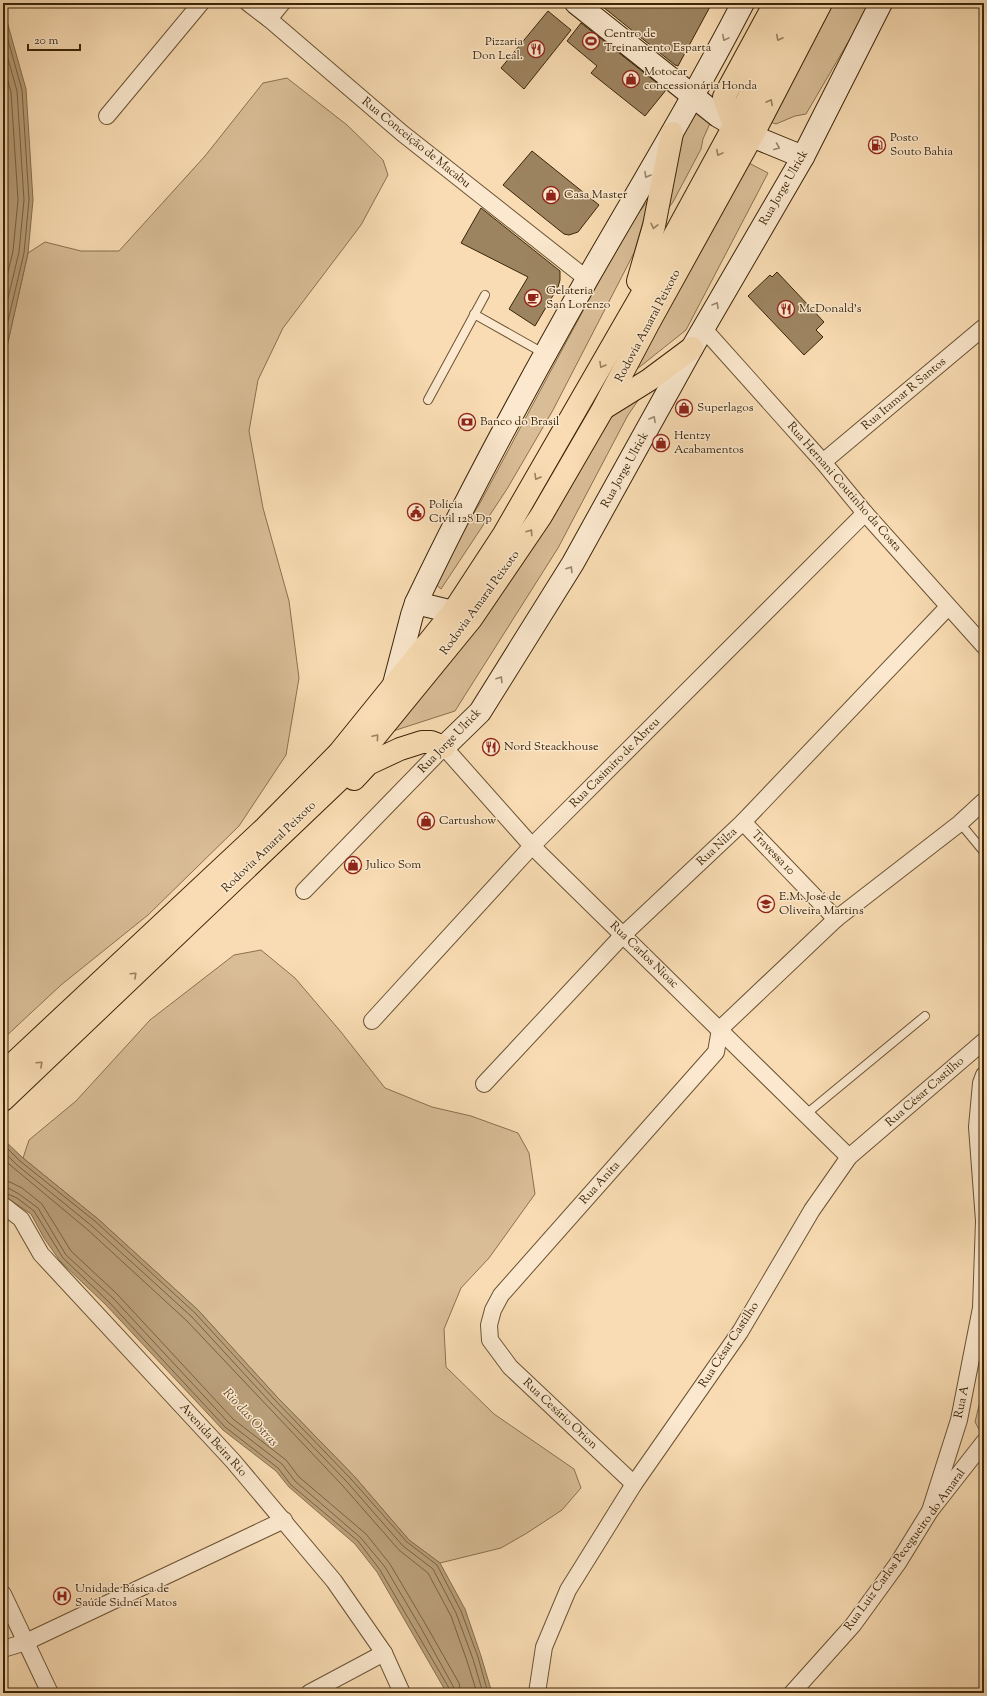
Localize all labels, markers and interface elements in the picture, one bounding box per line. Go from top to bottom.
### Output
place label: Centro de Treinamento Esparta [604,25,712,57]
scale bar [28,26,80,52]
sports icon: Centro de Treinamento Esparta [581,31,601,51]
text: 20 m [34,32,59,50]
place label: Pizzaria Don Leal. [473,33,523,65]
one-way arrow [722,33,729,41]
one-way arrow [776,34,784,41]
restaurant icon: Pizzaria Don Leal. [526,39,546,59]
place label: Motocar concessionária Honda [644,63,758,95]
shop icon: Motocar concessionária Honda [621,69,641,89]
street label: Rua Conceição de Macabu [358,93,475,193]
one-way arrow [765,98,773,106]
place label: Posto Souto Bahia [890,129,953,161]
fuel station icon: Posto Souto Bahia [867,135,887,155]
one-way arrow [774,143,781,151]
street label: Rua Jorge Ulrick [755,147,813,229]
one-way arrow [716,149,724,156]
one-way arrow [645,171,652,178]
shop icon: Casa Master [541,185,561,205]
place label: Casa Master [564,186,628,204]
one-way arrow [651,223,659,229]
street label: Rodovia Amaral Peixoto [611,266,686,386]
place label: Gelateria San Lorenzo [546,282,611,314]
cafe icon: Gelateria San Lorenzo [523,288,543,308]
restaurant icon: McDonald's [776,299,796,319]
place label: McDonald's [799,300,862,318]
one-way arrow [712,302,719,309]
street label: Rua Itamar R Santos [858,353,950,435]
one-way arrow [599,361,606,368]
shop icon: Superlagos [674,398,694,418]
place label: Superlagos [697,399,754,417]
bank icon: Banco do Brasil [457,412,477,432]
place label: Banco do Brasil [480,413,560,431]
one-way arrow [649,415,656,423]
street label: Rua Hernani Coutinho da Costa [782,418,906,556]
place label: Hentzy Acabamentos [674,427,744,459]
street label: Rua Jorge Ulrick [597,428,654,511]
shop icon: Hentzy Acabamentos [651,433,671,453]
one-way arrow [534,473,541,480]
place label: Polícia Civil 128 Dp [429,496,492,528]
public building icon: Polícia Civil 128 Dp [406,502,426,522]
one-way arrow [525,529,533,536]
street label: Rodovia Amaral Peixoto [436,547,524,659]
one-way arrow [565,566,572,573]
one-way arrow [496,676,503,683]
street label: Rua Jorge Ulrick [414,704,486,778]
street label: Rua Casimiro de Abreu [566,714,664,812]
one-way arrow [372,734,379,741]
restaurant icon: Nord Steackhouse [481,737,501,757]
place label: Nord Steackhouse [504,738,599,756]
street label: Rodovia Amaral Peixoto [218,797,321,897]
shop icon: Cartushow [416,811,436,831]
place label: Cartushow [439,812,496,830]
street label: Rua Nilza [693,823,742,870]
street label: Travessa 10 [747,826,799,880]
shop icon: Julico Som [343,855,363,875]
place label: Julico Som [365,856,421,874]
place label: E.M. José de Oliveira Martins [779,888,864,920]
school or university icon: E.M. José de Oliveira Martins [756,894,776,914]
street label: Rua Carlos Nioac [605,917,683,993]
one-way arrow [129,972,137,980]
street label: Rua César Castilho [882,1052,969,1131]
one-way arrow [35,1062,43,1069]
street label: Rua Anita [576,1157,625,1209]
street label: Rua César Castilho [694,1298,764,1392]
street label: Rua Cesário Orion [518,1374,602,1454]
street label: Rua A [950,1384,974,1420]
water label: Rio das Ostras [218,1385,282,1451]
street label: Avenida Beira Rio [175,1399,251,1481]
street label: Rua Luiz Carlos Pecegueiro do Amaral [840,1465,970,1635]
place label: Unidade Básica de Saúde Sidnei Matos [75,1580,177,1612]
hospital icon: Unidade Básica de Saúde Sidnei Matos [52,1586,72,1606]

